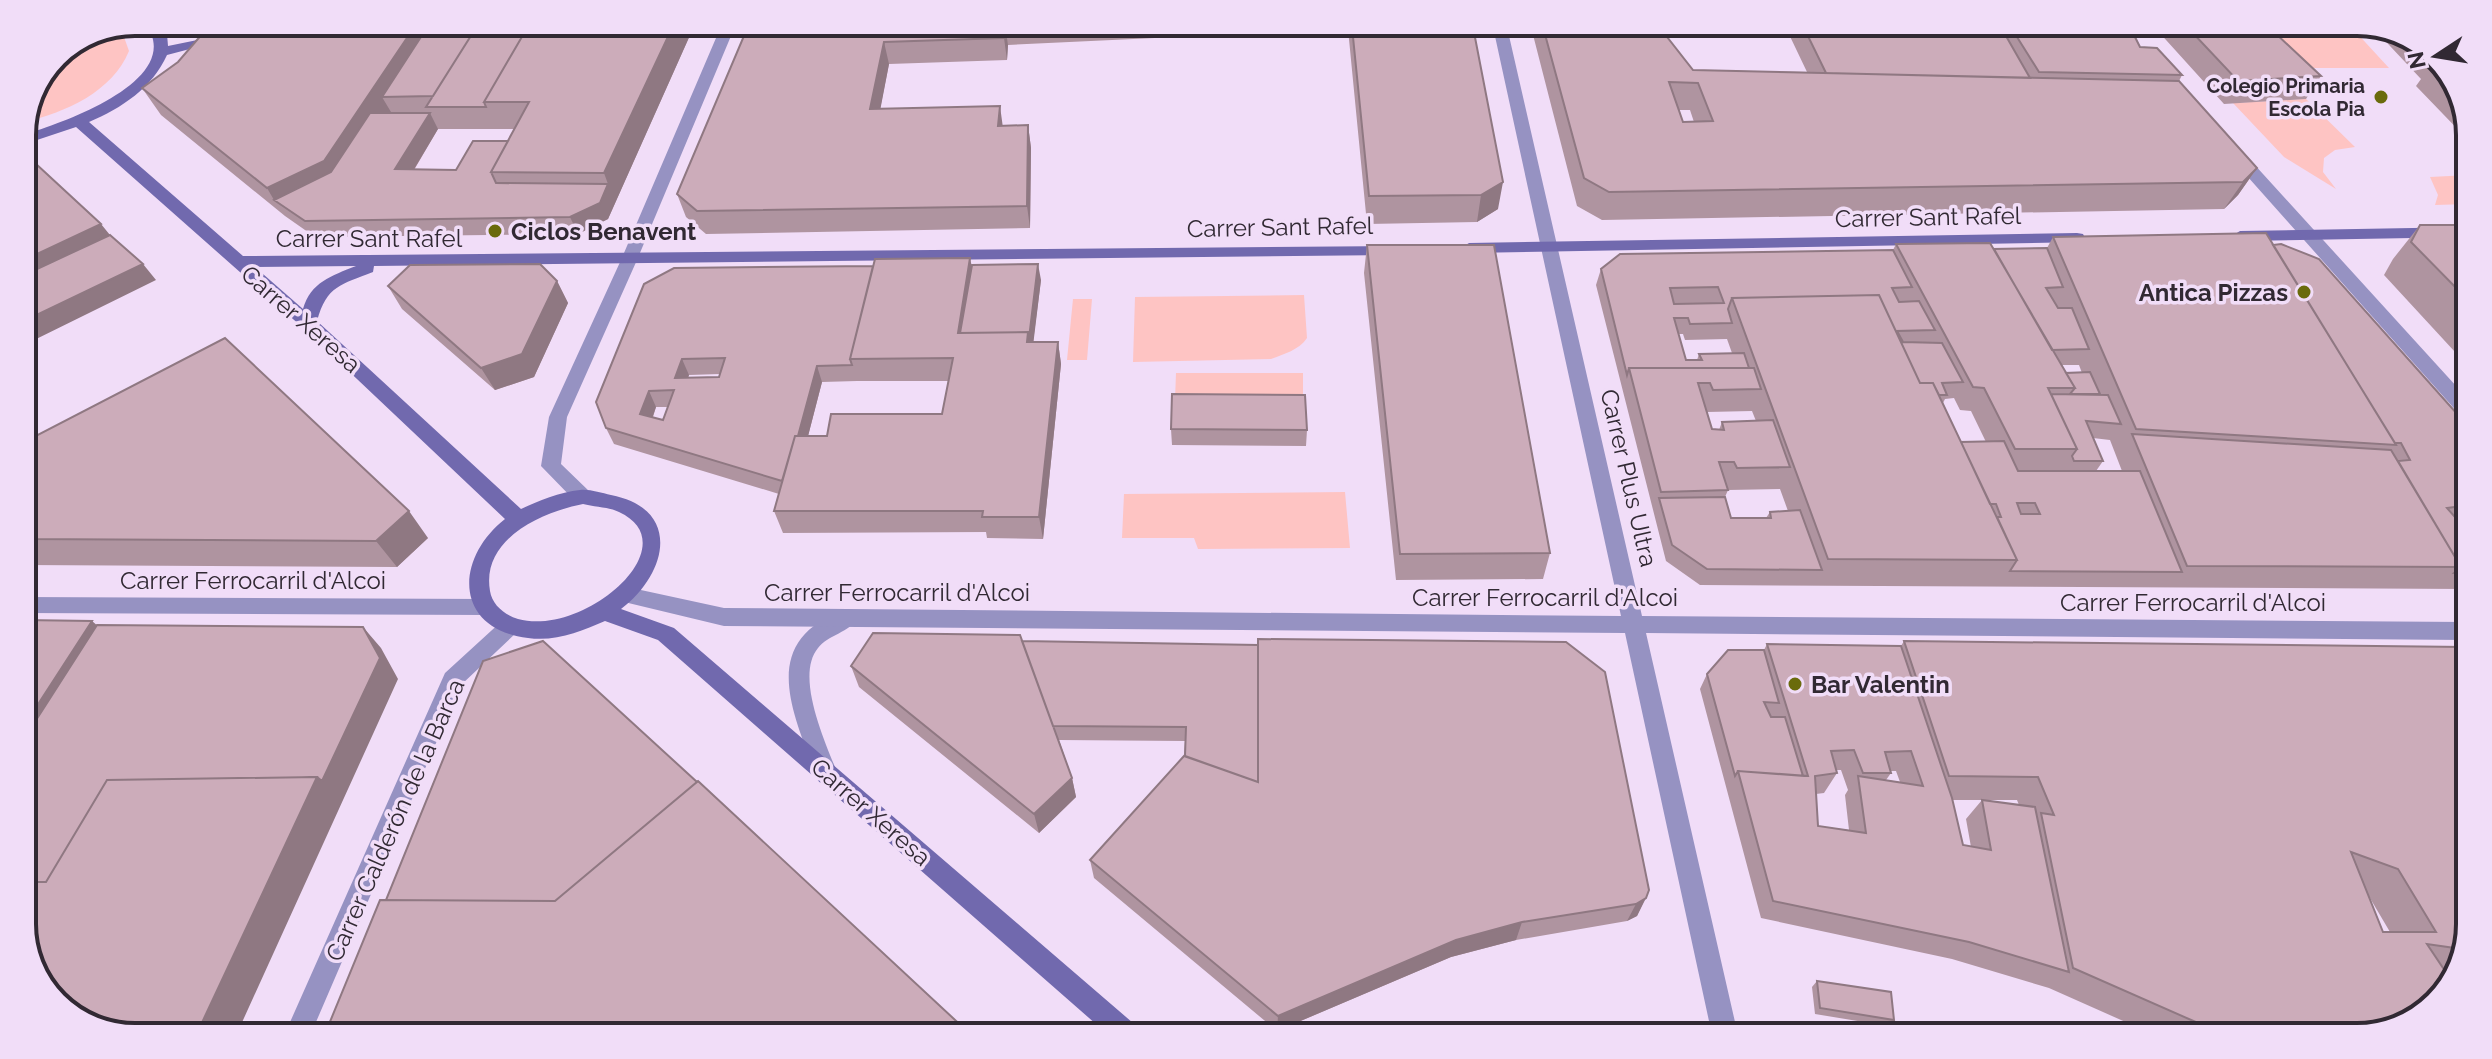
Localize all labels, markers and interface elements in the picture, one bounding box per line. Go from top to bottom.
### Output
north arrow [2396,16,2476,96]
text: N [2402,49,2431,71]
place label: Colegio Primaria Escola Pia [2206,74,2365,121]
marker: Colegio Primaria Escola Pia [2372,88,2390,106]
street label: Carrer Sant Rafel [1835,201,2022,233]
street label: Carrer Sant Rafel [1187,211,1374,243]
place label: Ciclos Benavent [511,217,696,246]
marker: Ciclos Benavent [486,222,504,240]
street label: Carrer Sant Rafel [276,224,463,253]
street label: Carrer Xeresa [235,259,367,379]
place label: Antica Pizzas [2139,278,2288,307]
marker: Antica Pizzas [2295,283,2313,301]
street label: Carrer Plus Ultra [1594,386,1664,570]
street label: Carrer Ferrocarril d'Alcoi [120,566,386,595]
street label: Carrer Ferrocarril d'Alcoi [764,578,1030,607]
street label: Carrer Ferrocarril d'Alcoi [1412,583,1678,612]
street label: Carrer Ferrocarril d'Alcoi [2060,588,2326,617]
place label: Bar Valentin [1811,670,1950,699]
street label: Carrer Calderón de la Barca [320,674,470,966]
marker: Bar Valentin [1786,675,1804,693]
street label: Carrer Xeresa [805,752,937,872]

